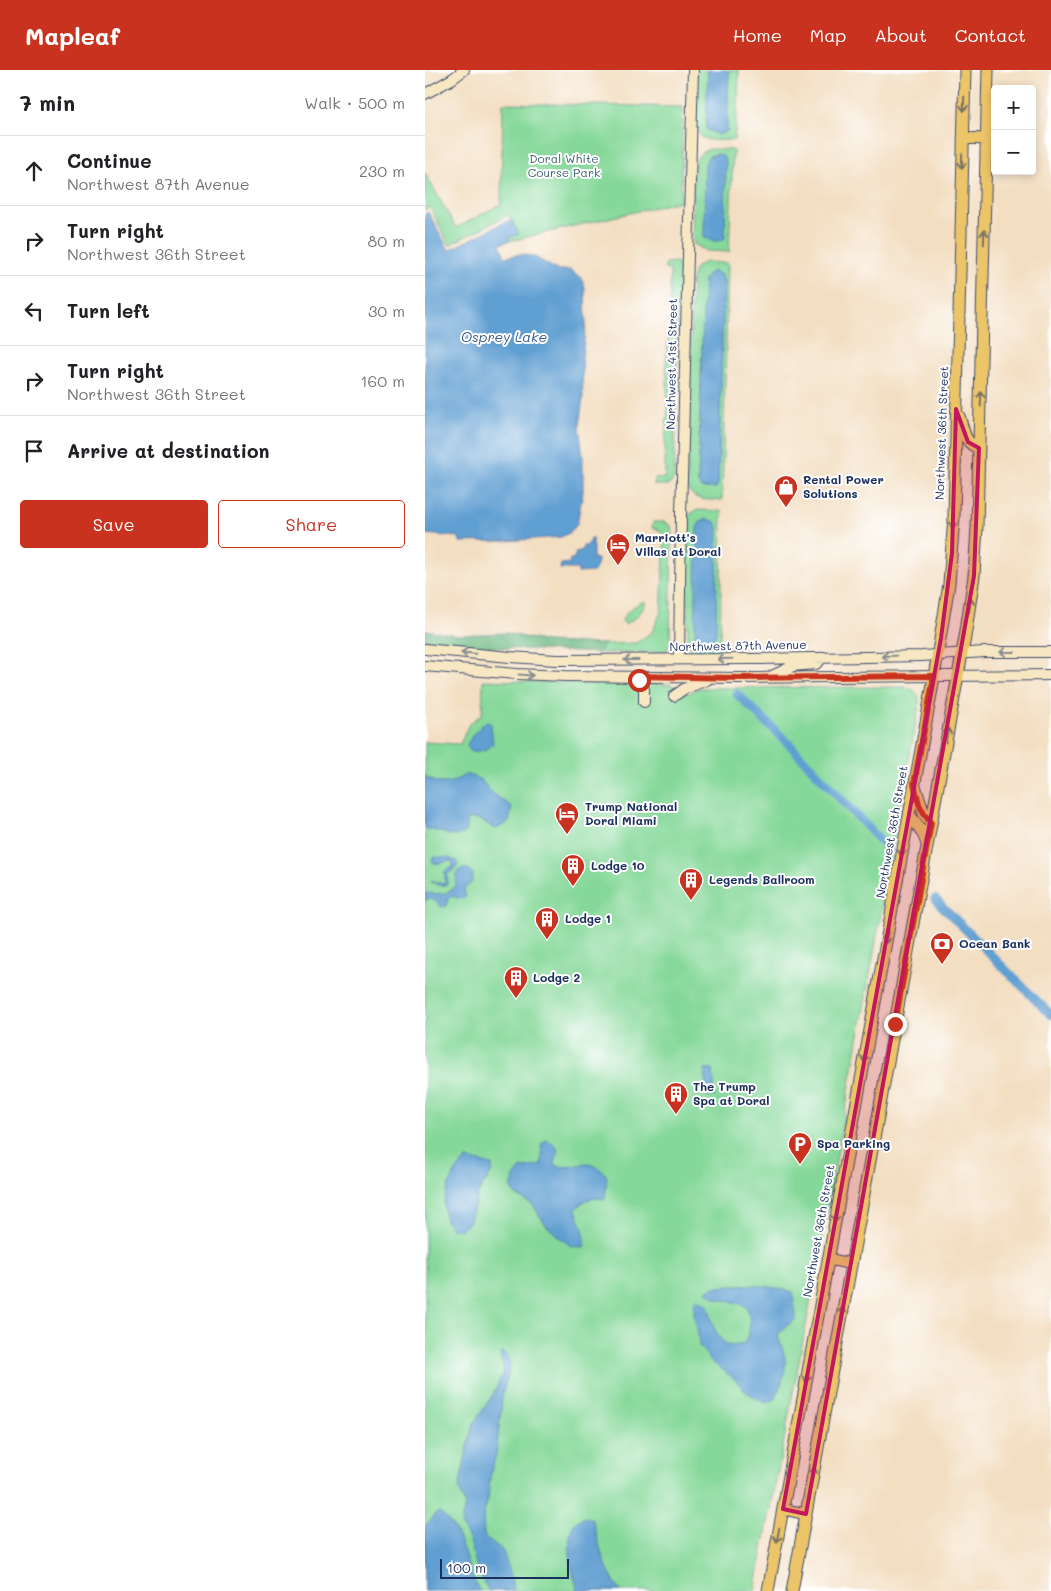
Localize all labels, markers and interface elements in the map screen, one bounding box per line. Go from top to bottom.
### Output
text: Mapleaf [25,20,120,51]
text: Home [733,23,782,47]
text: Map [810,23,846,47]
text: About [874,23,927,47]
text: Contact [955,23,1026,47]
map controls [991,85,1036,175]
button: + [991,85,1036,130]
text: 7 min [20,89,75,116]
text: Walk · 500 m [304,92,405,113]
one-way arrow [959,96,969,112]
button: − [991,130,1036,175]
text: Continue [67,148,152,173]
park label: Doral White Course Park [528,150,600,180]
one-way arrow [958,153,967,169]
icon: ahead [20,157,48,185]
text: 230 m [359,160,405,181]
text: Northwest 87th Avenue [67,173,250,194]
text: Turn right [67,218,164,243]
icon: right [20,227,48,255]
one-way arrow [980,229,989,245]
text: 80 m [368,230,405,251]
text: Northwest 36th Street [67,243,246,264]
icon: left [20,297,48,325]
text: Turn left [67,298,150,323]
street label: Northwest 41st Street [662,298,680,430]
text: 30 m [368,300,405,321]
water label: Osprey Lake [461,327,547,346]
text: Turn right [67,358,164,383]
street label: Northwest 36th Street [931,366,951,500]
icon: right [20,367,48,395]
text: 160 m [360,370,405,391]
text: Northwest 36th Street [67,383,246,404]
one-way arrow [976,392,985,408]
icon: arrive [20,437,48,465]
text: Arrive at destination [67,438,270,463]
place label: Rental Power Solutions [803,471,884,501]
shop icon: Rental Power Solutions [773,474,799,508]
button: Save [20,500,208,548]
button: Share [218,500,405,548]
one-way arrow [949,513,958,529]
place label: Marriott's Villas at Doral [635,529,721,559]
hotel icon: Marriott's Villas at Doral [605,532,631,566]
one-way arrow [965,598,975,614]
street label: Northwest 87th Avenue [669,636,807,654]
one-way arrow [999,647,1015,657]
one-way arrow [461,649,477,658]
one-way arrow [881,652,897,661]
one-way arrow [718,654,734,664]
one-way arrow [623,655,639,664]
route start [628,669,651,692]
one-way arrow [518,670,534,679]
one-way arrow [943,727,953,743]
street label: Northwest 36th Street [871,764,911,899]
place label: Trump National Doral Miami [585,798,677,828]
hotel icon: Trump National Doral Miami [554,801,580,835]
one-way arrow [897,840,907,856]
building icon: Lodge 10 [560,853,586,887]
place label: Lodge 10 [591,857,645,873]
building icon: Legends Ballroom [678,867,704,901]
place label: Legends Ballroom [709,871,815,887]
building icon: Lodge 1 [534,906,560,940]
place label: Lodge 1 [565,910,611,926]
one-way arrow [881,928,891,944]
bank icon: Ocean Bank [929,931,955,965]
place label: Ocean Bank [959,935,1030,951]
building icon: Lodge 2 [503,965,529,999]
place label: Lodge 2 [533,969,580,985]
route end [884,1013,907,1036]
one-way arrow [860,1047,870,1063]
place label: The Trump Spa at Doral [693,1078,770,1108]
building icon: The Trump Spa at Doral [663,1081,689,1115]
parking icon: Spa Parking [787,1131,813,1165]
place label: Spa Parking [817,1135,890,1151]
street label: Northwest 36th Street [798,1163,838,1298]
one-way arrow [831,1206,841,1222]
one-way arrow [838,1307,848,1323]
one-way arrow [802,1366,812,1382]
one-way arrow [809,1467,819,1483]
one-way arrow [773,1526,783,1542]
scale bar [440,1556,569,1579]
text: 100 m [447,1558,486,1577]

